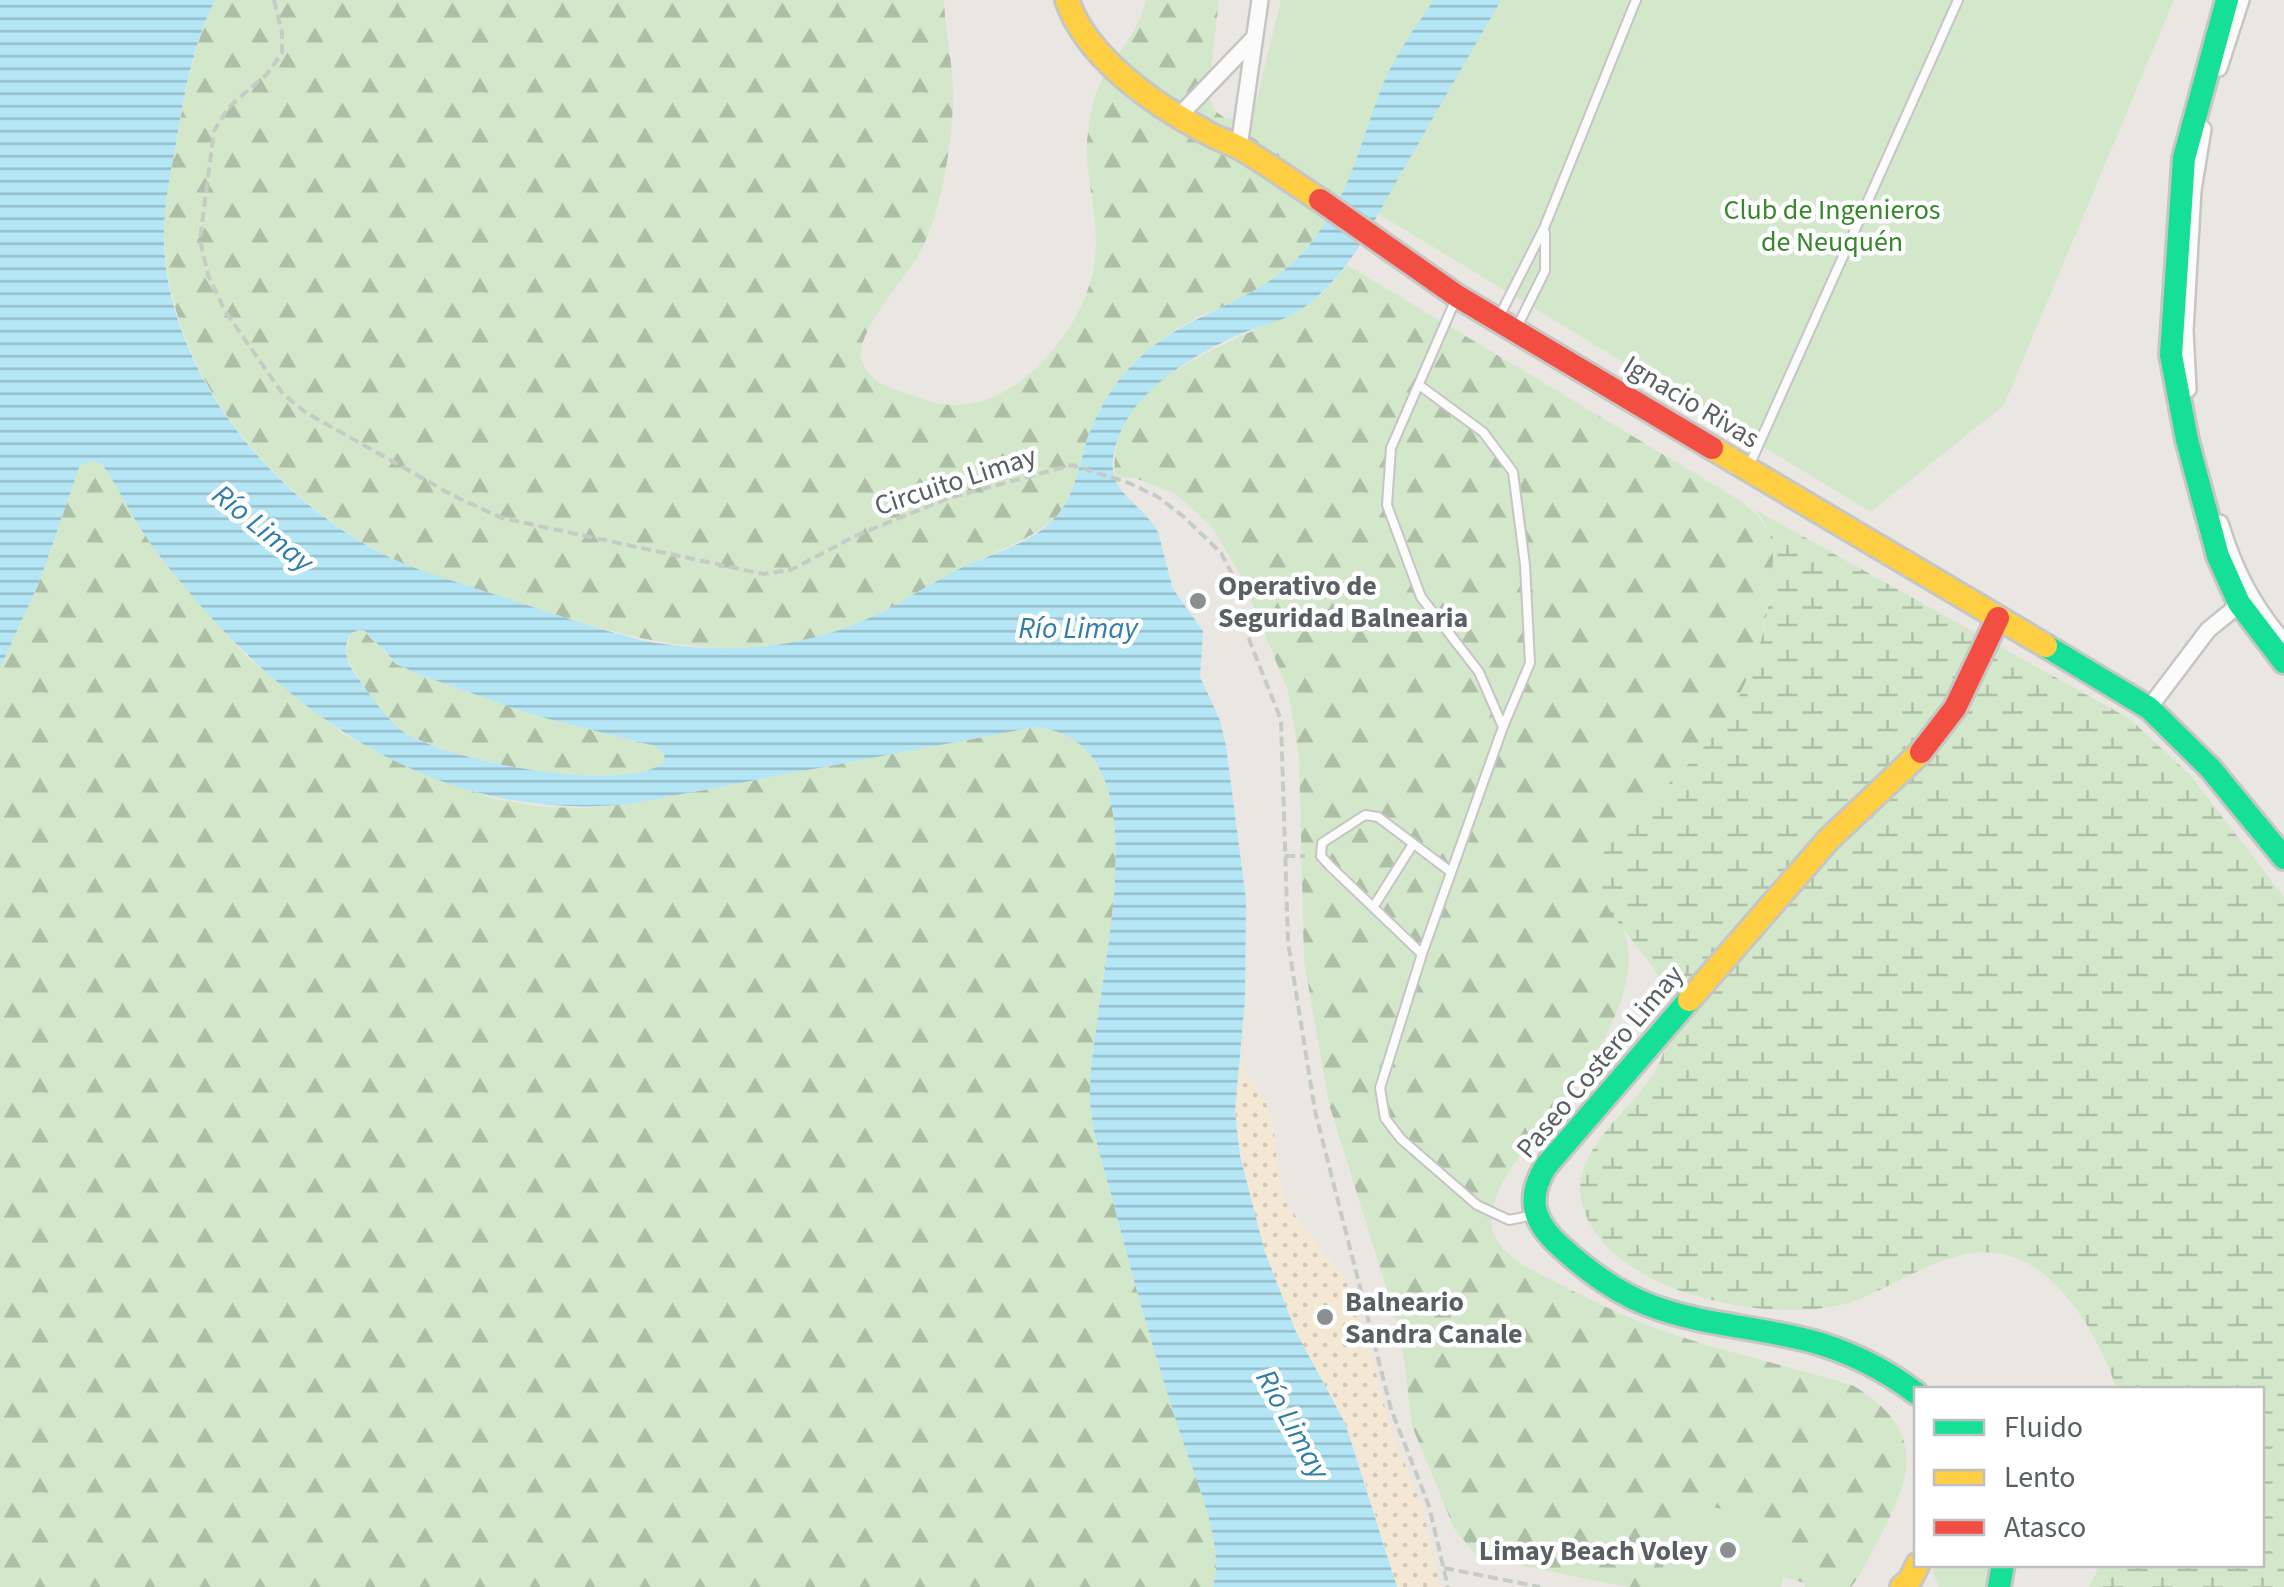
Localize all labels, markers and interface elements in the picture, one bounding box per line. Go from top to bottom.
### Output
park label: Club de Ingenieros de Neuquén [1723,190,1941,262]
street label: Ignacio Rivas [1616,345,1767,458]
street label: Circuito Limay [869,436,1041,526]
water label: Río Limay [203,474,324,584]
place label: Operativo de Seguridad Balnearia [1218,566,1468,638]
marker: Operativo de Seguridad Balnearia [1187,590,1209,612]
water label: Río Limay [1018,607,1139,650]
street label: Paseo Costero Limay [1507,956,1693,1167]
place label: Balneario Sandra Canale [1345,1282,1522,1354]
marker: Balneario Sandra Canale [1314,1306,1336,1328]
water label: Río Limay [1245,1361,1341,1488]
legend [1914,1387,2264,1567]
text: Fluido [2004,1406,2083,1449]
text: Lento [2004,1456,2076,1499]
text: Atasco [2004,1506,2086,1549]
place label: Limay Beach Voley [1479,1531,1708,1571]
marker: Limay Beach Voley [1717,1539,1739,1561]

